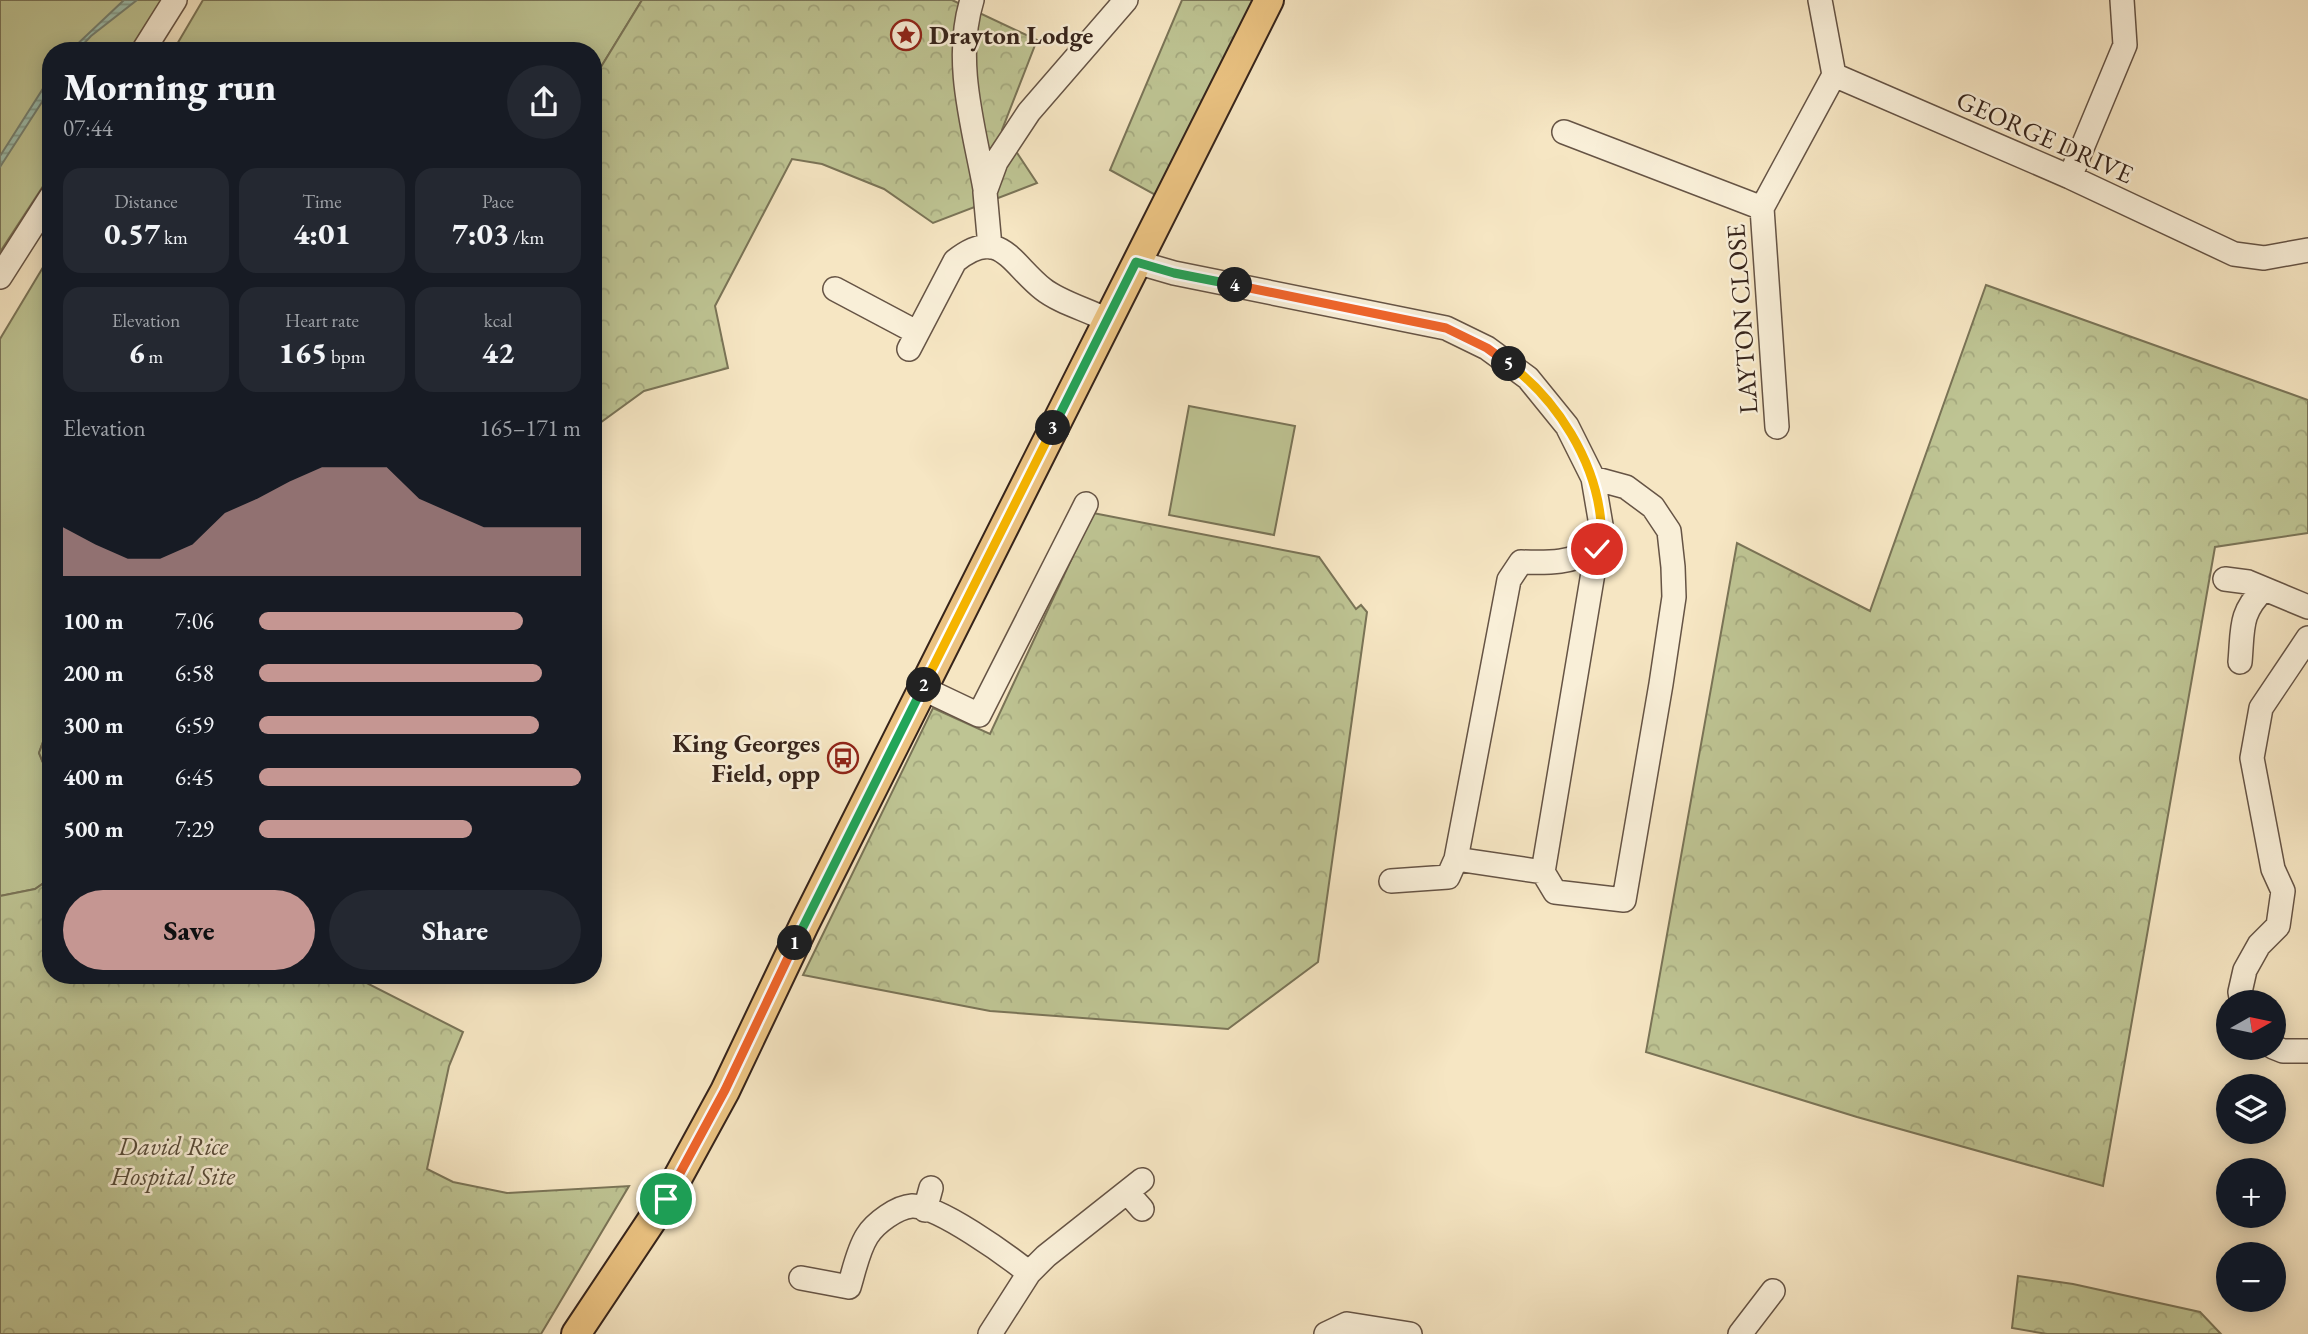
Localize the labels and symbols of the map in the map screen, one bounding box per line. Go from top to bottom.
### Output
place icon: Drayton Lodge [889,18,923,52]
place label: Drayton Lodge [929,18,1093,52]
street label: GEORGE DRIVE [1951,83,2139,191]
street label: LAYTON CLOSE [1718,223,1766,415]
pin: 4 [1218,268,1252,302]
pin: 5 [1492,346,1526,382]
pin: 3 [1036,410,1070,446]
pin [1567,519,1627,579]
pin: 2 [906,668,942,702]
place label: King Georges Field, opp [672,726,820,790]
bus stop icon: King Georges Field, opp [826,741,860,775]
pin: 1 [778,926,812,960]
north arrow [2216,990,2286,1060]
park label: David Rice Hospital Site [110,1129,236,1193]
pin [636,1169,696,1229]

